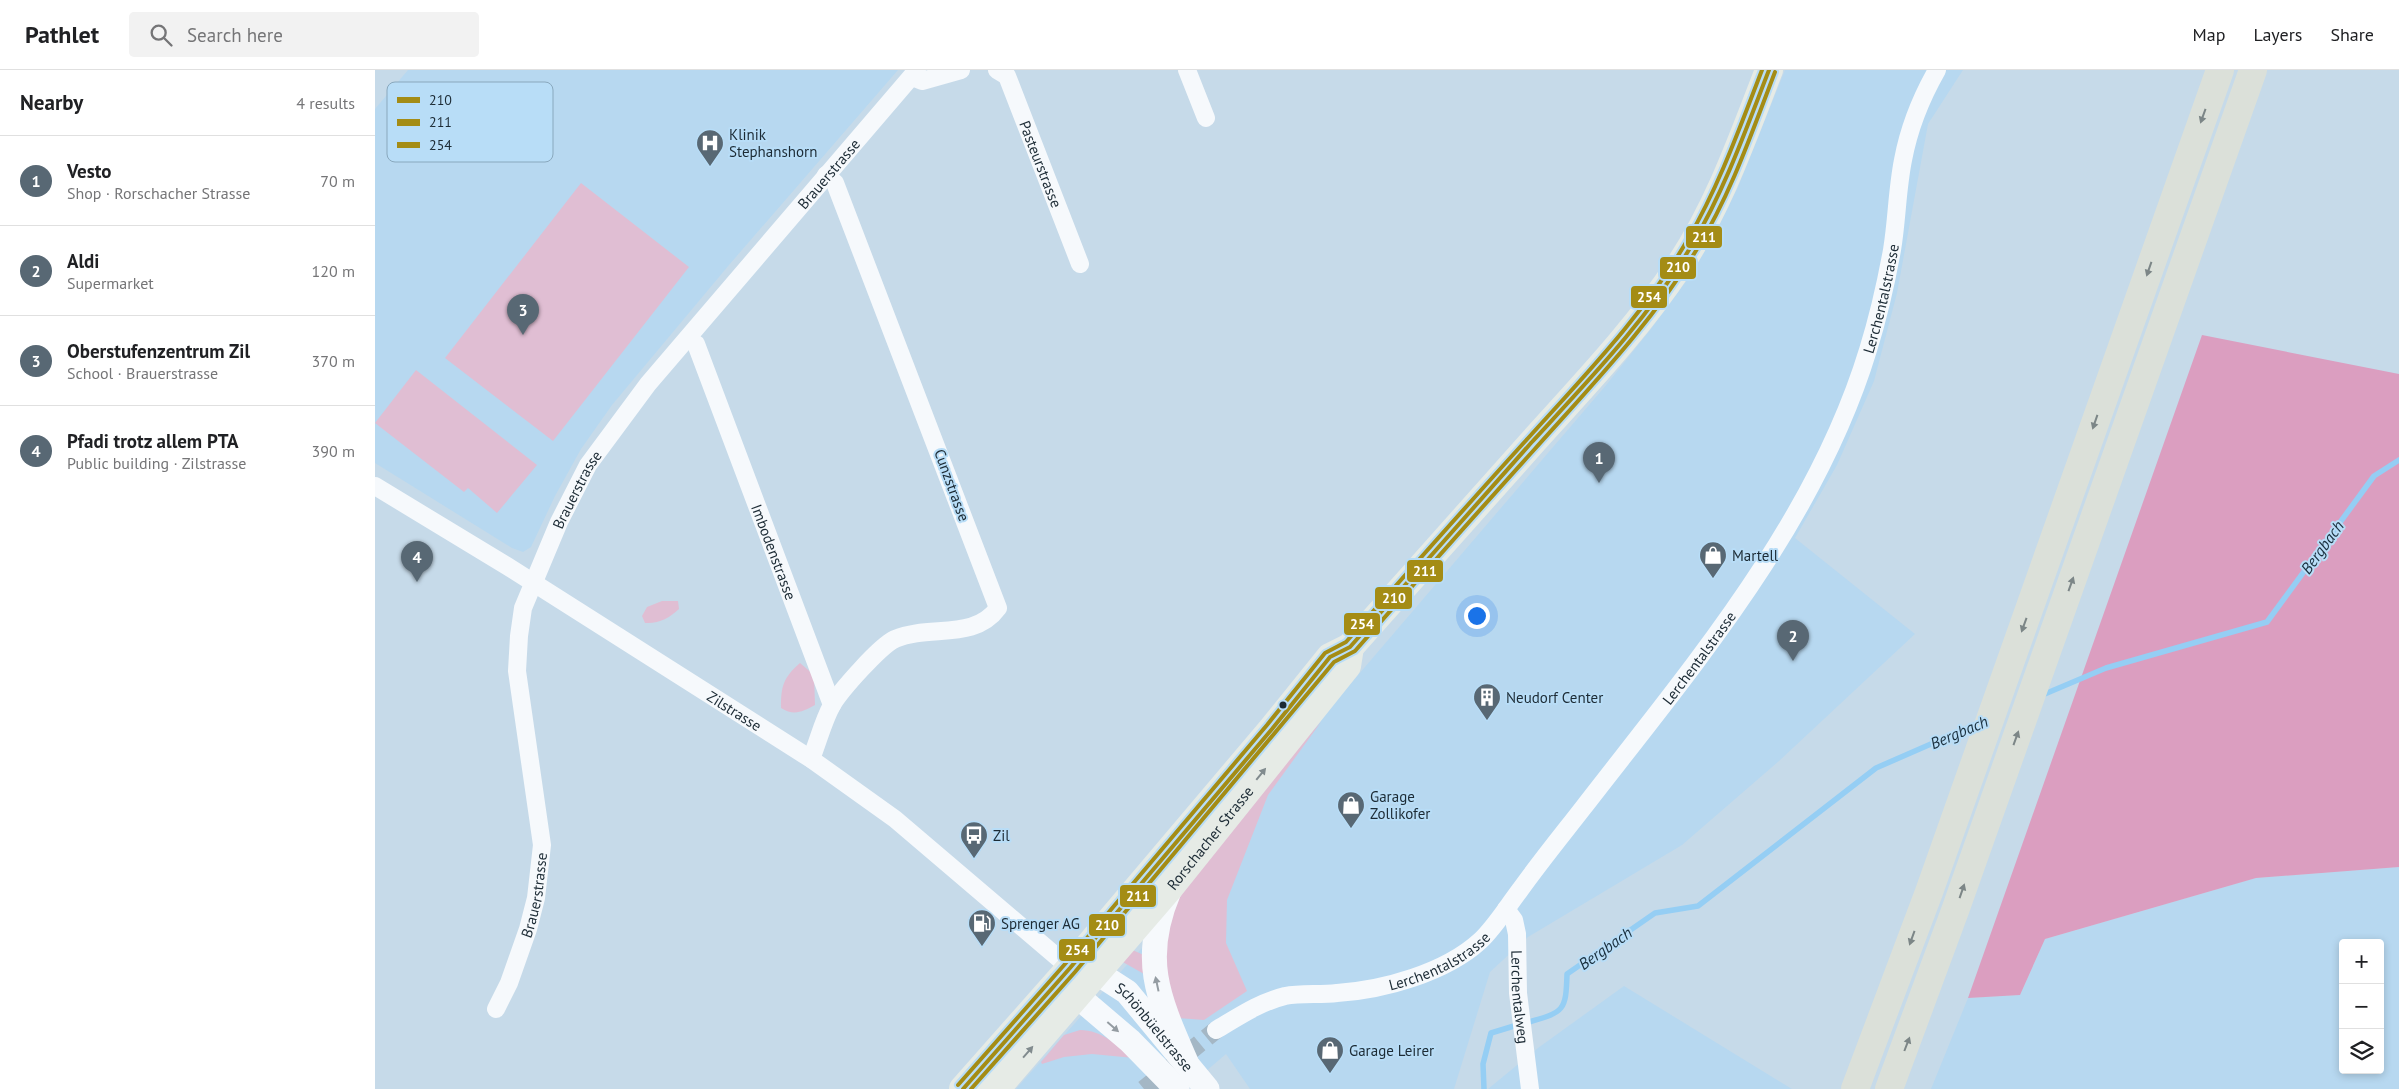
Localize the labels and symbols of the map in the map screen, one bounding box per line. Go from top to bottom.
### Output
legend [387,82,553,162]
text: 210 [429,91,452,109]
one-way arrow [2199,109,2207,124]
text: 211 [429,113,452,131]
street label: Pasteurstrasse [1016,118,1067,210]
place label: Klinik Stephanshorn [729,125,817,161]
hospital icon: Klinik Stephanshorn [695,128,725,167]
street label: Brauerstrasse [793,134,864,212]
text: 254 [429,136,452,154]
line badge: 211 [1685,225,1723,249]
text: 211 [1692,228,1716,246]
street label: Lerchentalstrasse [1858,243,1902,356]
line badge: 210 [1659,256,1697,280]
text: 210 [1666,258,1690,276]
one-way arrow [2145,262,2153,277]
line badge: 254 [1630,285,1668,309]
text: 254 [1637,288,1661,306]
pin: 3 [507,294,539,335]
one-way arrow [2091,415,2098,430]
pin: 1 [1583,442,1615,483]
street label: Brauerstrasse [548,446,605,531]
street label: Cunzstrasse [930,446,974,524]
street label: Imbodenstrasse [748,501,801,602]
water label: Bergbach [2296,516,2348,578]
shop icon: Martell [1698,540,1728,579]
pin: 4 [401,541,433,582]
place label: Martell [1732,546,1779,565]
line badge: 211 [1406,559,1444,583]
text: 211 [1413,562,1437,580]
one-way arrow [2068,577,2075,592]
line badge: 210 [1374,586,1413,610]
text: 210 [1382,589,1406,607]
your location [1464,603,1490,629]
street label: Lerchentalstrasse [1658,607,1740,708]
line badge: 254 [1343,612,1381,636]
text: 254 [1350,615,1374,633]
one-way arrow [2020,618,2028,633]
pin: 2 [1777,620,1809,661]
building icon: Neudorf Center [1472,682,1502,721]
street label: Zilstrasse [704,686,765,735]
place label: Neudorf Center [1506,688,1603,707]
unlabelled marker [1278,700,1288,710]
water label: Bergbach [1927,711,1991,753]
one-way arrow [2013,730,2020,745]
one-way arrow [1256,767,1267,780]
street label: Rorschacher Strasse [1162,782,1257,893]
place label: Garage Zollikofer [1370,787,1430,823]
shop icon: Garage Zollikofer [1336,790,1366,829]
bus stop icon: Zil [959,820,989,859]
place label: Zil [993,826,1010,845]
street label: Brauerstrasse [516,851,551,940]
one-way arrow [1959,883,1967,898]
line badge: 211 [1119,884,1157,908]
text: 211 [1126,887,1150,905]
fuel station icon: Sprenger AG [967,908,997,947]
line badge: 210 [1088,913,1126,937]
place label: Sprenger AG [1001,914,1080,933]
text: 210 [1095,916,1119,934]
water label: Bergbach [1574,922,1636,974]
street label: Lerchentalstrasse [1387,927,1494,994]
one-way arrow [1908,931,1916,946]
line badge: 254 [1058,938,1096,962]
text: 254 [1065,941,1089,959]
street label: Lerchentalweg [1508,950,1534,1045]
one-way arrow [1152,976,1160,992]
street label: Schönbüelstrasse [1112,978,1198,1075]
one-way arrow [1106,1021,1119,1032]
shop icon: Garage Leirer [1315,1035,1345,1074]
one-way arrow [1904,1036,1911,1051]
place label: Garage Leirer [1349,1041,1434,1060]
one-way arrow [1023,1046,1034,1059]

